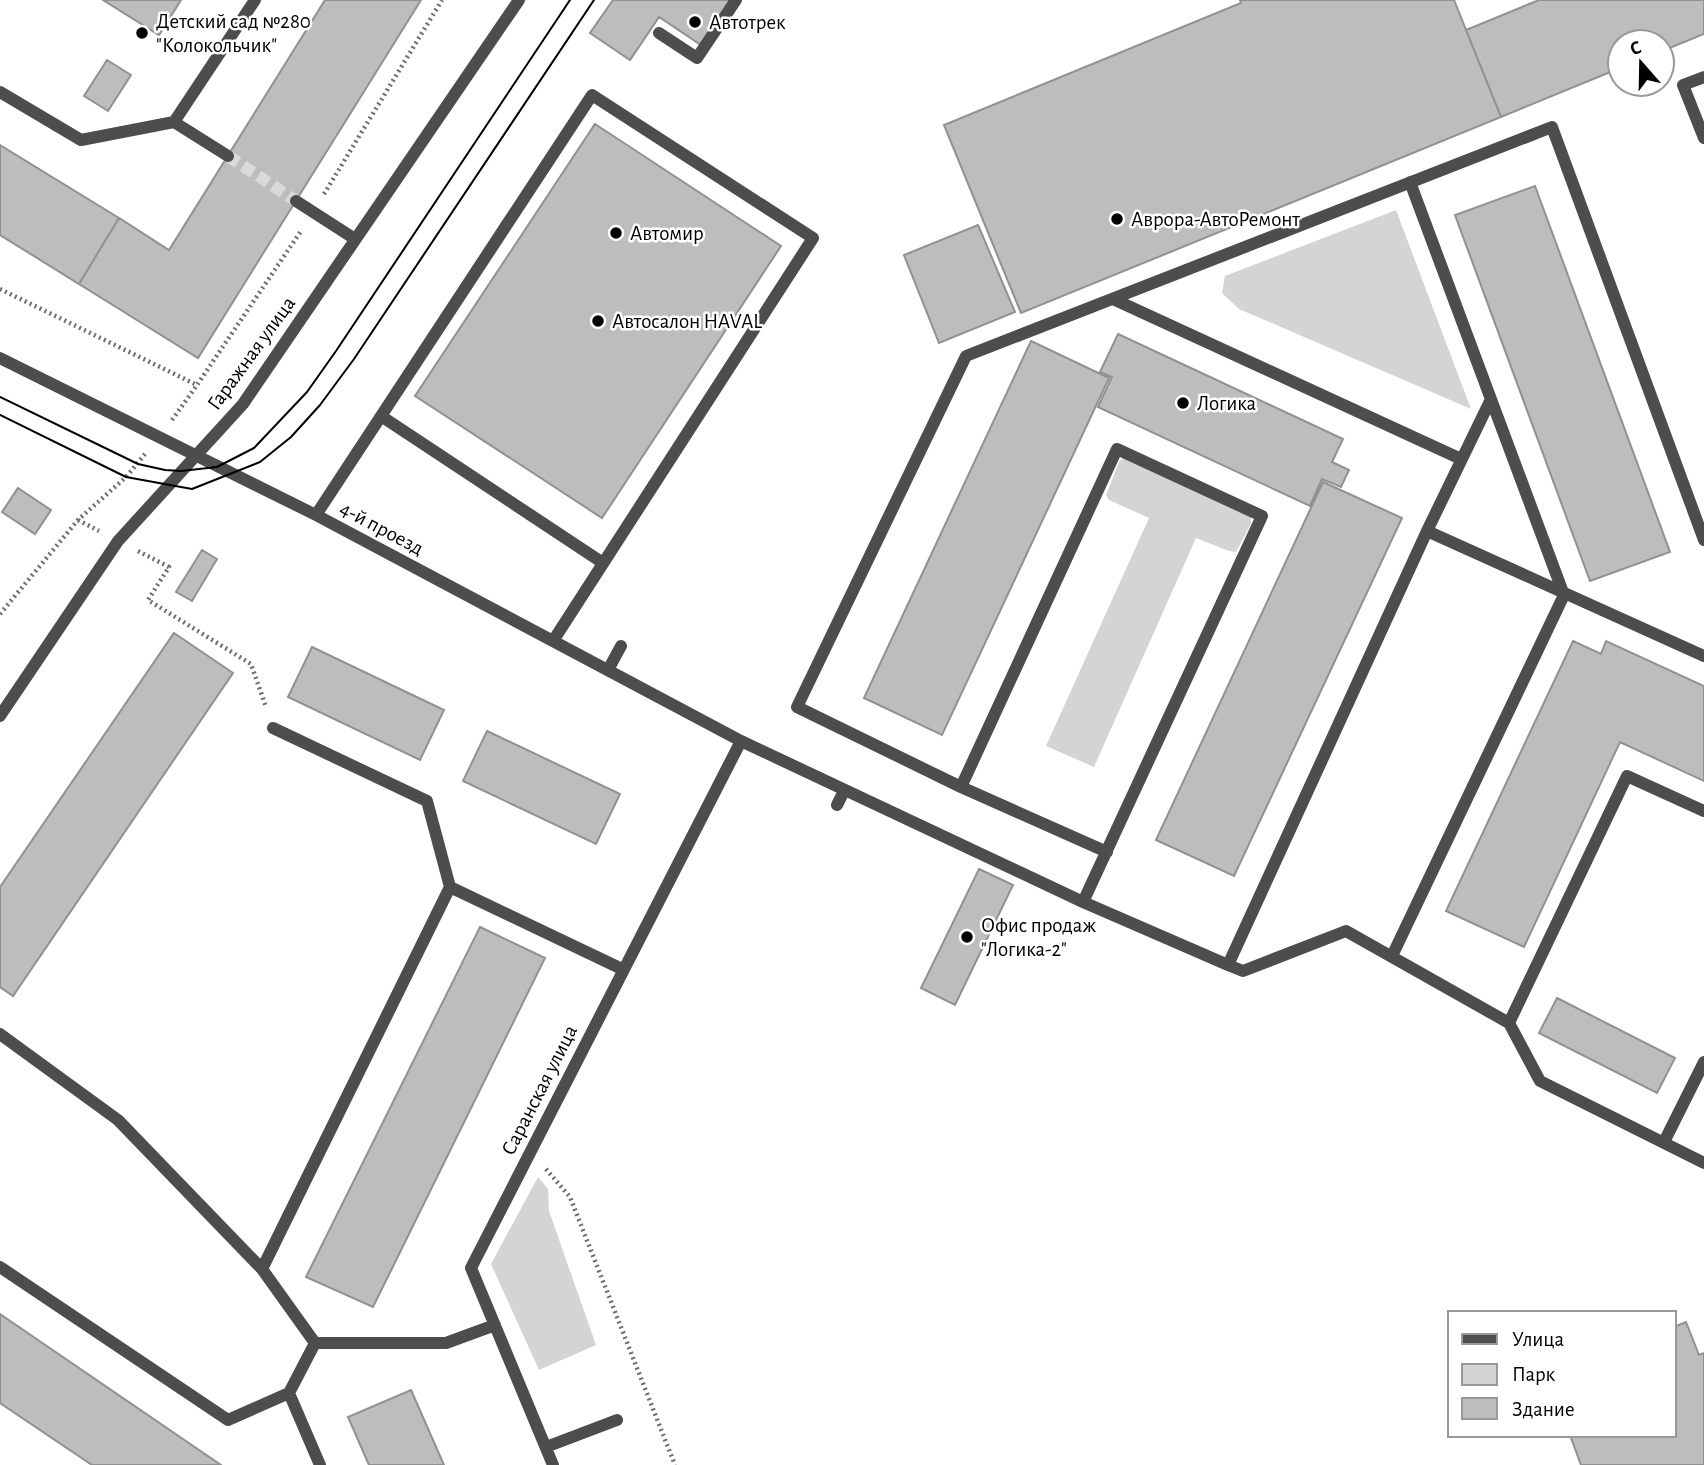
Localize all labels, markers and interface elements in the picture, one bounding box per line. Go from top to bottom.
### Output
place label: Детский сад №280 "Колокольчик" [156,11,311,56]
place label: Автотрек [709,12,786,33]
marker: Автотрек [687,14,703,30]
marker: Детский сад №280 "Колокольчик" [134,25,150,41]
north arrow [1606,28,1676,98]
text: С [1628,38,1644,59]
place label: Аврора-АвтоРемонт [1131,209,1300,230]
marker: Аврора-АвтоРемонт [1109,211,1125,227]
place label: Автомир [630,223,704,244]
marker: Автомир [608,225,624,241]
street label: Гаражная улица [203,292,300,414]
place label: Автосалон HAVAL [612,311,762,332]
marker: Автосалон HAVAL [590,313,606,329]
place label: Логика [1197,393,1256,414]
marker: Логика [1175,395,1191,411]
street label: 4-й проезд [336,498,427,559]
place label: Офис продаж "Логика-2" [981,915,1096,960]
marker: Офис продаж "Логика-2" [959,929,975,945]
street label: Саранская улица [498,1021,581,1159]
legend [1448,1311,1676,1437]
text: Улица [1512,1329,1565,1350]
text: Парк [1512,1364,1556,1385]
text: Здание [1512,1399,1575,1420]

